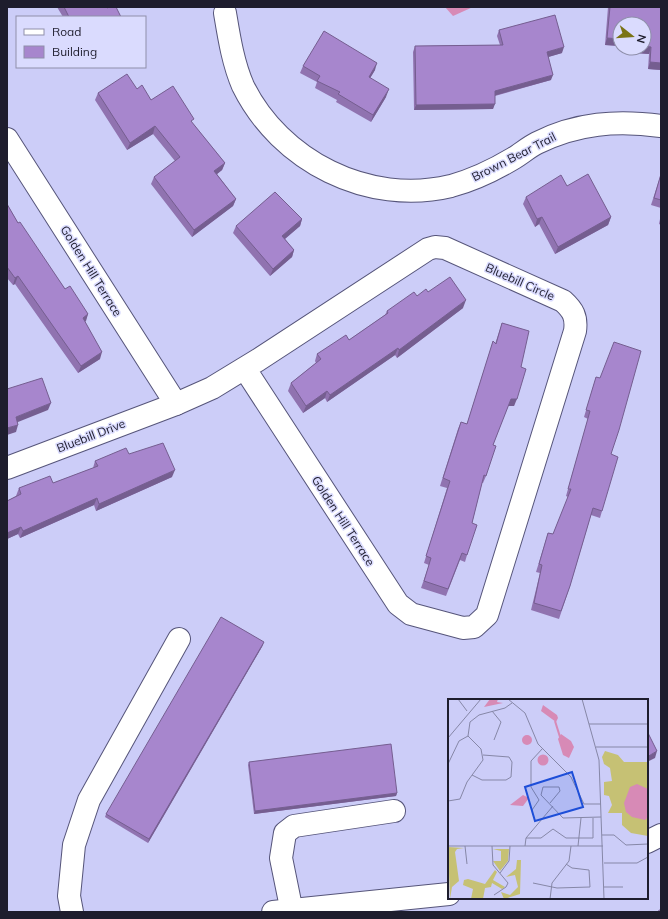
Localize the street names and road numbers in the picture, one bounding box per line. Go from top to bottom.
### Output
street label: Brown Bear Trail [469,129,558,184]
street label: Golden Hill Terrace [57,223,125,319]
street label: Bluebill Circle [483,260,557,303]
street label: Bluebill Drive [54,416,127,456]
street label: Golden Hill Terrace [309,473,378,569]

